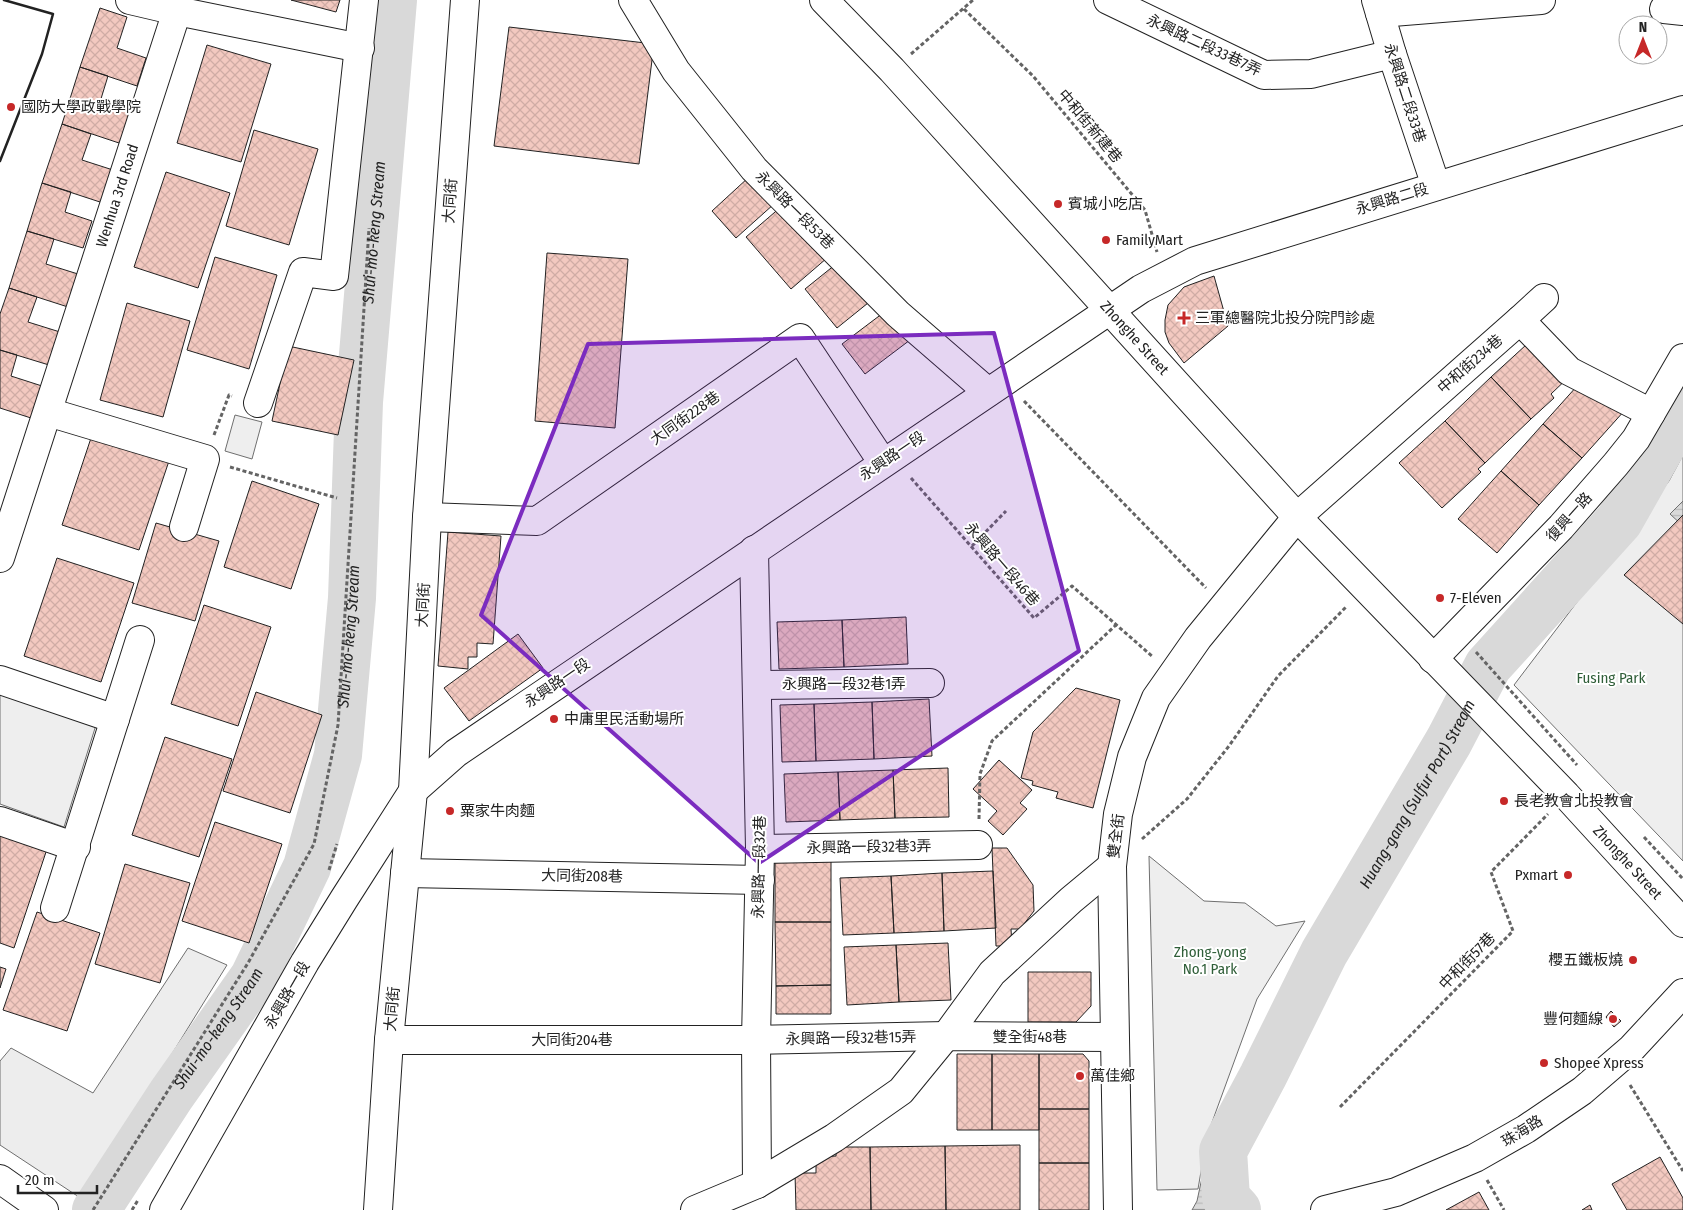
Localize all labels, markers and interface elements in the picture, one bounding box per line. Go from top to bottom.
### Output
street label: 永興路二段33巷7弄 [1144,11,1264,79]
north arrow [1618,15,1668,65]
text: N [1639,19,1647,36]
street label: 永興路二段33巷 [1380,41,1430,145]
street label: 中和街新建巷 [1054,86,1126,166]
place label: 國防大學政戰學院 [21,98,141,116]
marker: 國防大學政戰學院 [5,101,17,113]
street label: Wenhua 3rd Road [92,142,142,249]
water label: Shui-mo-keng Stream [358,160,389,305]
street label: 永興路一段53巷 [752,167,838,253]
street label: 大同街 [439,178,461,224]
street label: 永興路二段 [1353,179,1431,219]
place label: 賓城小吃店 [1068,195,1143,213]
marker: 賓城小吃店 [1052,198,1064,210]
place label: FamilyMart [1116,231,1183,249]
marker: FamilyMart [1100,234,1112,246]
street label: Zhonghe Street [1097,297,1173,379]
place label: 三軍總醫院北投分院門診處 [1195,309,1375,327]
marker: 三軍總醫院北投分院門診處 [1177,311,1191,325]
street label: 中和街234巷 [1434,331,1506,397]
street label: 大同街228巷 [647,387,723,449]
street label: 永興路一段 [856,428,928,484]
street label: 復興一路 [1542,489,1596,545]
street label: 永興路一段46巷 [961,519,1043,609]
water label: Shui-mo-keng Stream [333,565,363,709]
street label: 大同街 [413,582,433,628]
place label: 7-Eleven [1450,589,1502,607]
marker: 7-Eleven [1434,592,1446,604]
street label: 永興路一段 [521,655,593,711]
park label: Fusing Park [1576,669,1646,687]
street label: 永興路一段32巷1弄 [782,675,906,693]
water label: Huang-gang (Sulfur Port) Stream [1355,696,1479,892]
place label: 中庸里民活動場所 [564,710,684,728]
marker: 中庸里民活動場所 [548,713,560,725]
place label: 長老教會北投教會 [1514,792,1634,810]
marker: 長老教會北投教會 [1498,795,1510,807]
place label: 粟家牛肉麵 [460,802,535,820]
marker: 粟家牛肉麵 [444,805,456,817]
street label: 雙全街 [1104,813,1128,859]
street label: 永興路一段32巷 [749,815,769,919]
street label: Zhonghe Street [1589,822,1666,903]
street label: 永興路一段32巷3弄 [806,837,932,857]
street label: 大同街208巷 [541,866,623,886]
place label: Pxmart [1515,866,1558,884]
marker: Pxmart [1562,869,1574,881]
street label: 中和街57巷 [1435,929,1499,993]
park label: Zhong-yong No.1 Park [1174,943,1246,978]
place label: 櫻五鐵板燒 [1548,951,1623,969]
marker: 櫻五鐵板燒 [1627,954,1639,966]
street label: 永興路一段 [260,958,314,1032]
water label: Shui-mo-keng Stream [169,965,267,1093]
street label: 大同街 [381,986,403,1032]
place label: 豐何麵線 [1543,1010,1603,1028]
marker: 豐何麵線 [1607,1013,1619,1025]
street label: 永興路一段32巷15弄 [785,1028,917,1048]
street label: 雙全街48巷 [993,1028,1067,1046]
street label: 大同街204巷 [531,1031,613,1049]
place label: Shopee Xpress [1554,1054,1644,1072]
marker: Shopee Xpress [1538,1057,1550,1069]
place label: 萬佳鄉 [1090,1067,1135,1085]
marker: 萬佳鄉 [1074,1070,1086,1082]
street label: 珠海路 [1498,1111,1546,1151]
scale bar [18,1162,96,1194]
text: 20 m [25,1171,55,1189]

